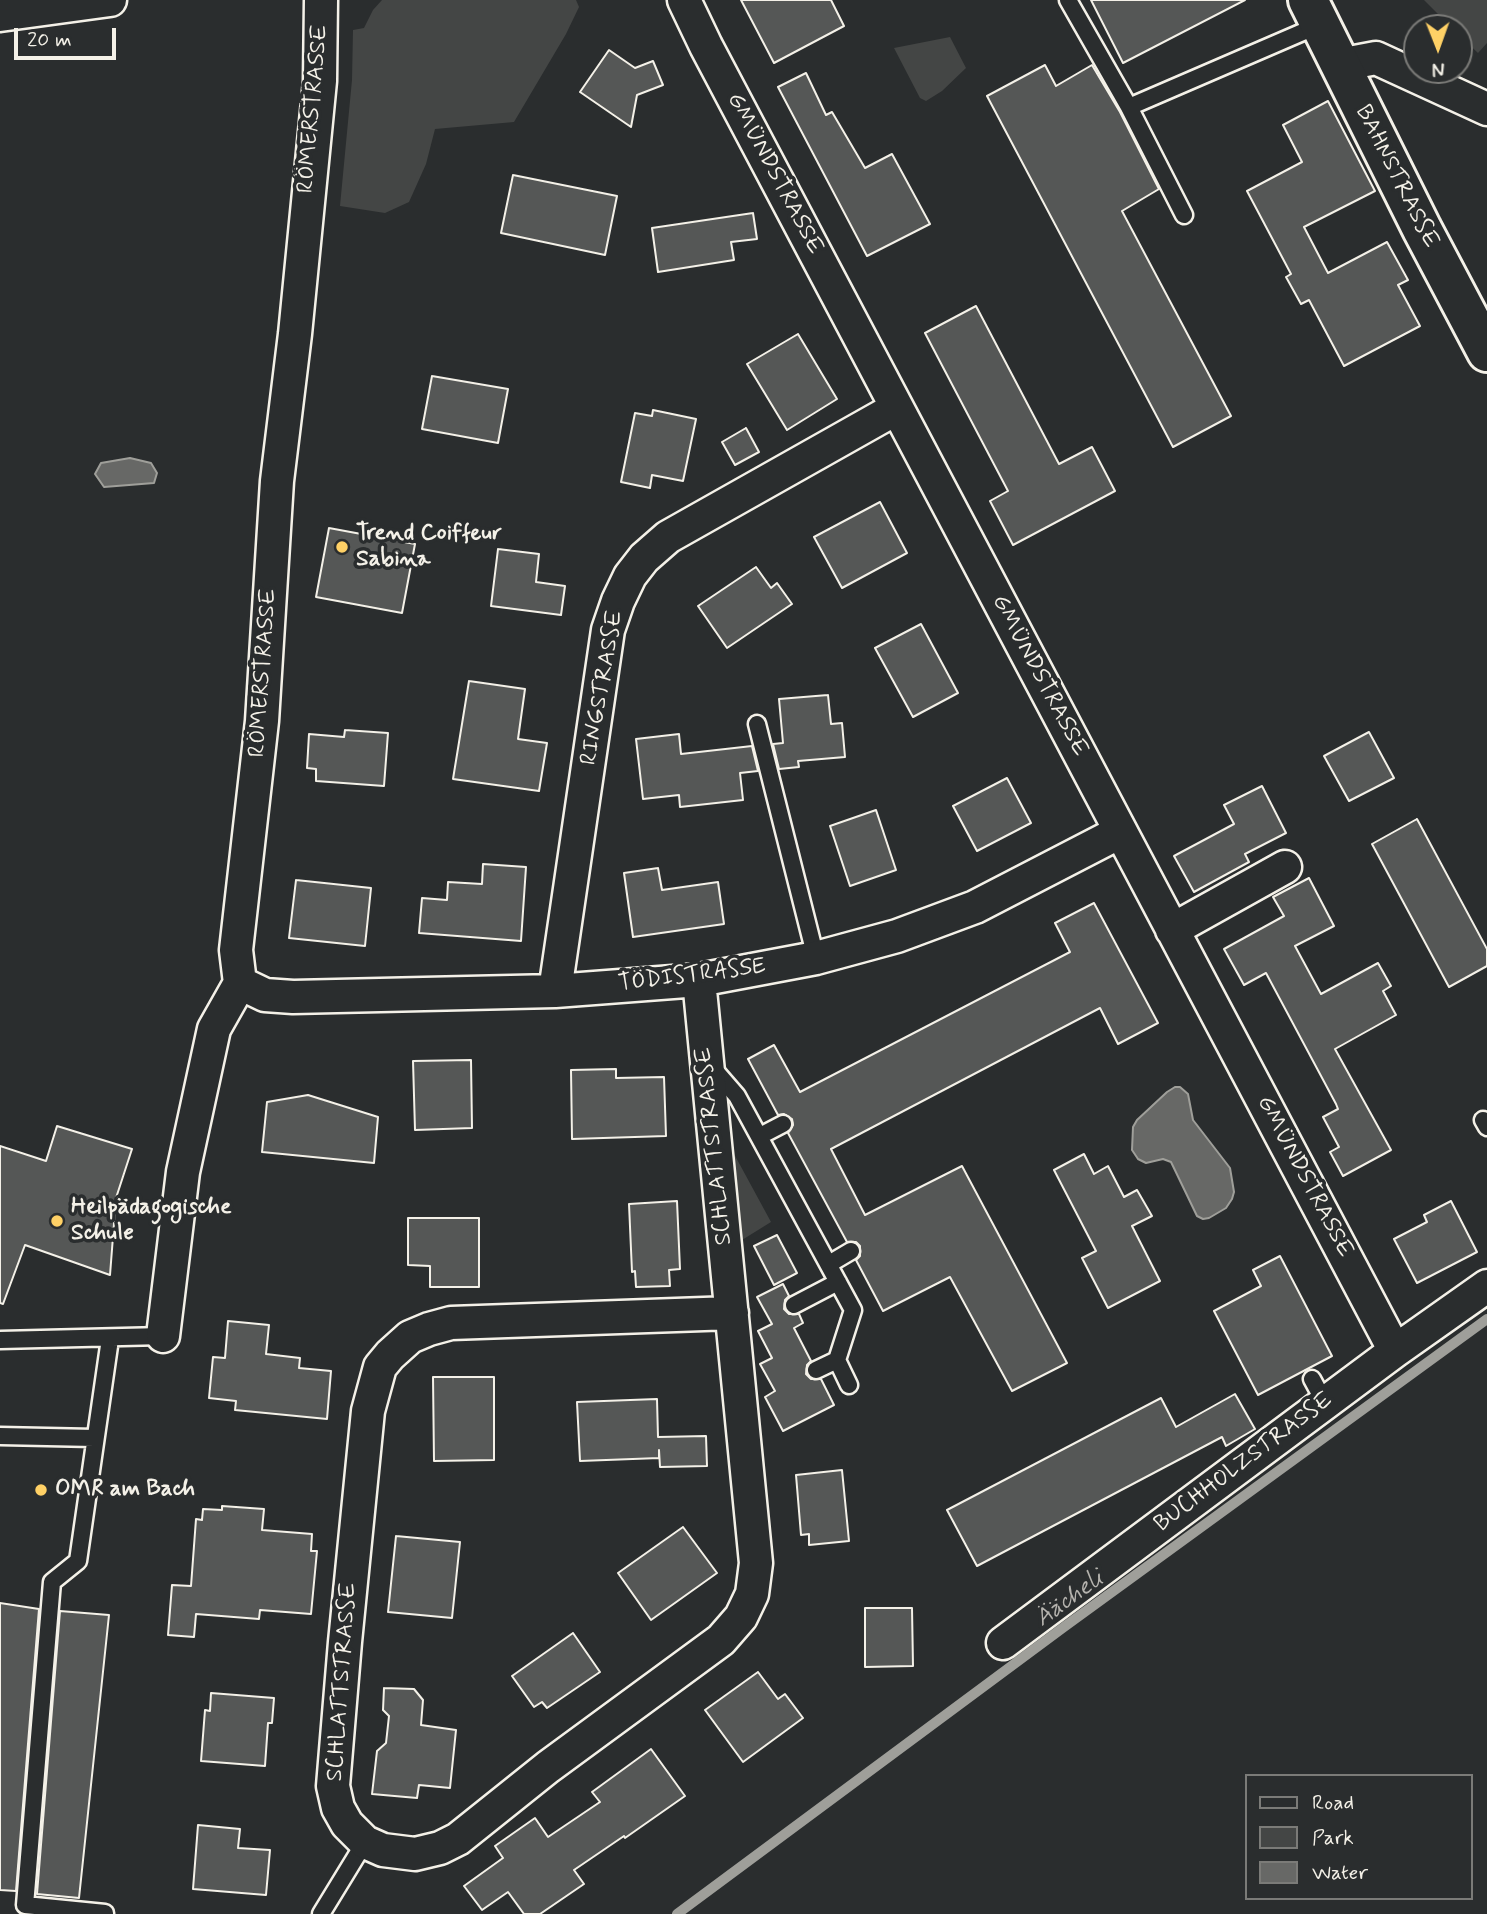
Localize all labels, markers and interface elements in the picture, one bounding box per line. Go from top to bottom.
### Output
scale bar [18,14,119,58]
north arrow [1403,14,1473,84]
street label: RÖMERSTRASSE [293,24,335,194]
text: 20 m [27,26,72,54]
text: N [1432,56,1445,81]
street label: GMÜNDSTRASSE [720,88,828,260]
street label: BAHNSTRASSE [1348,101,1444,253]
place label: Trend Coiffeur Sabina [356,520,502,574]
marker: Trend Coiffeur Sabina [334,539,350,555]
street label: RÖMERSTRASSE [244,588,284,758]
street label: GMÜNDSTRASSE [985,590,1093,762]
street label: RINGSTRASSE [576,608,630,768]
street label: TÖDISTRASSE [617,953,767,999]
street label: SCHLATTSTRASSE [691,1046,739,1246]
street label: GMÜNDSTRASSE [1250,1091,1358,1263]
place label: Heilpädagogische Schule [71,1194,231,1248]
marker: Heilpädagogische Schule [49,1213,65,1229]
street label: BUCHHOLZSTRASSE [1149,1387,1339,1539]
place label: OMR am Bach [55,1476,195,1504]
marker: OMR am Bach [33,1482,49,1498]
water label: Äächeli [1030,1566,1110,1634]
street label: SCHLATTSTRASSE [322,1582,364,1782]
legend [1246,1774,1473,1900]
text: Road [1312,1789,1354,1817]
text: Park [1312,1824,1354,1852]
text: Water [1312,1859,1368,1887]

